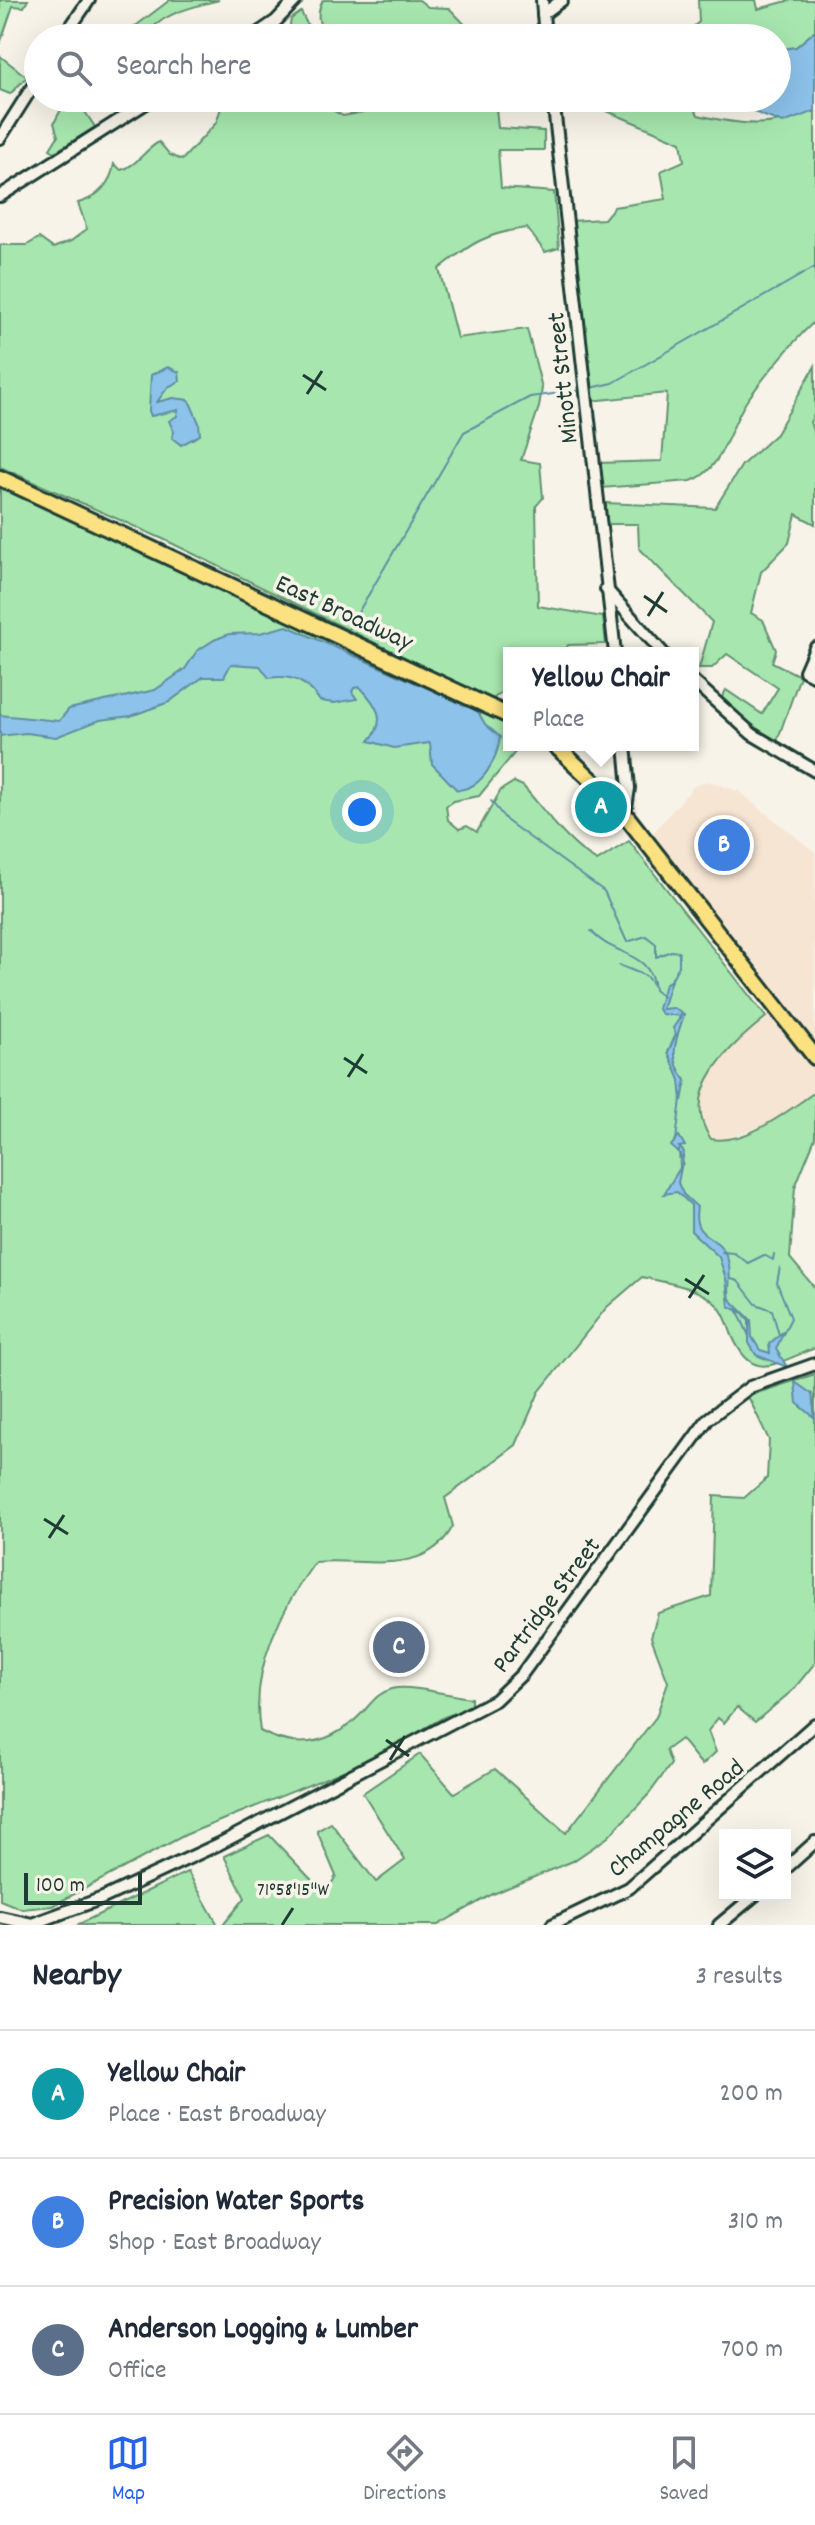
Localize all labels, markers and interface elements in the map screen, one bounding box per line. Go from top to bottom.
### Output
search box [24,24,791,112]
icon: search [52,46,96,90]
text: Search here [116,47,252,90]
street label: Minott Street [539,310,590,445]
street label: East Broadway [269,566,419,662]
popup [503,647,699,751]
text: Yellow Chair [532,659,670,702]
text: Place [532,702,584,739]
pin: A [575,777,627,837]
your location [342,792,382,832]
pin: B [698,815,750,875]
street label: Partridge Street [484,1530,611,1682]
pin: C [373,1617,425,1677]
street label: Champagne Road [601,1751,754,1888]
map controls [719,1829,791,1901]
button: layers [719,1829,791,1901]
scale bar [24,1869,142,1905]
text: 100 m [36,1871,85,1902]
text: 71°58'15"W [257,1877,329,1905]
text: Nearby [32,1953,121,2002]
text: 3 results [696,1959,783,1996]
text: Yellow Chair [108,2054,245,2097]
text: A [51,2076,65,2113]
text: 200 m [719,2076,783,2113]
text: Place · East Broadway [108,2097,326,2134]
text: Precision Water Sports [108,2182,365,2225]
text: B [52,2204,64,2241]
text: 310 m [728,2204,783,2241]
text: Shop · East Broadway [108,2225,321,2262]
text: Anderson Logging & Lumber [108,2310,418,2353]
text: C [52,2332,64,2369]
text: 700 m [721,2332,783,2369]
text: Office [108,2353,166,2390]
tab: Map [106,2431,150,2510]
tab: Directions [363,2431,447,2510]
tab: Saved [659,2431,709,2510]

